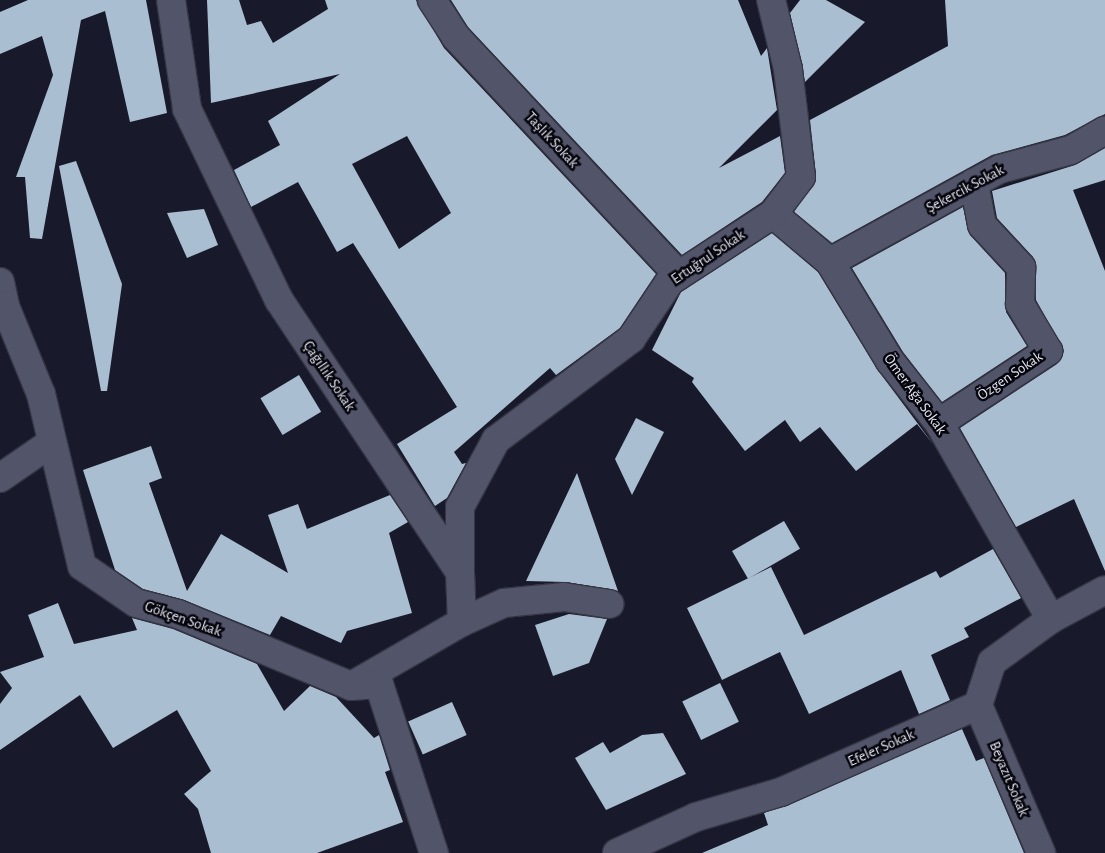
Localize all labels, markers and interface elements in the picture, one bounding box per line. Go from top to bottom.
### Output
street label: Taşlık Sokak [522,108,582,172]
street label: Şekercik Sokak [923,161,1007,217]
street label: Ertuğrul Sokak [668,226,748,288]
street label: Çağıllık Sokak [299,338,359,414]
street label: Özgen Sokak [974,348,1046,404]
street label: Ömer Ağa Sokak [880,350,950,438]
street label: Gökçen Sokak [142,597,224,641]
street label: Efeler Sokak [845,725,917,771]
street label: Beyazıt Sokak [985,739,1033,819]

